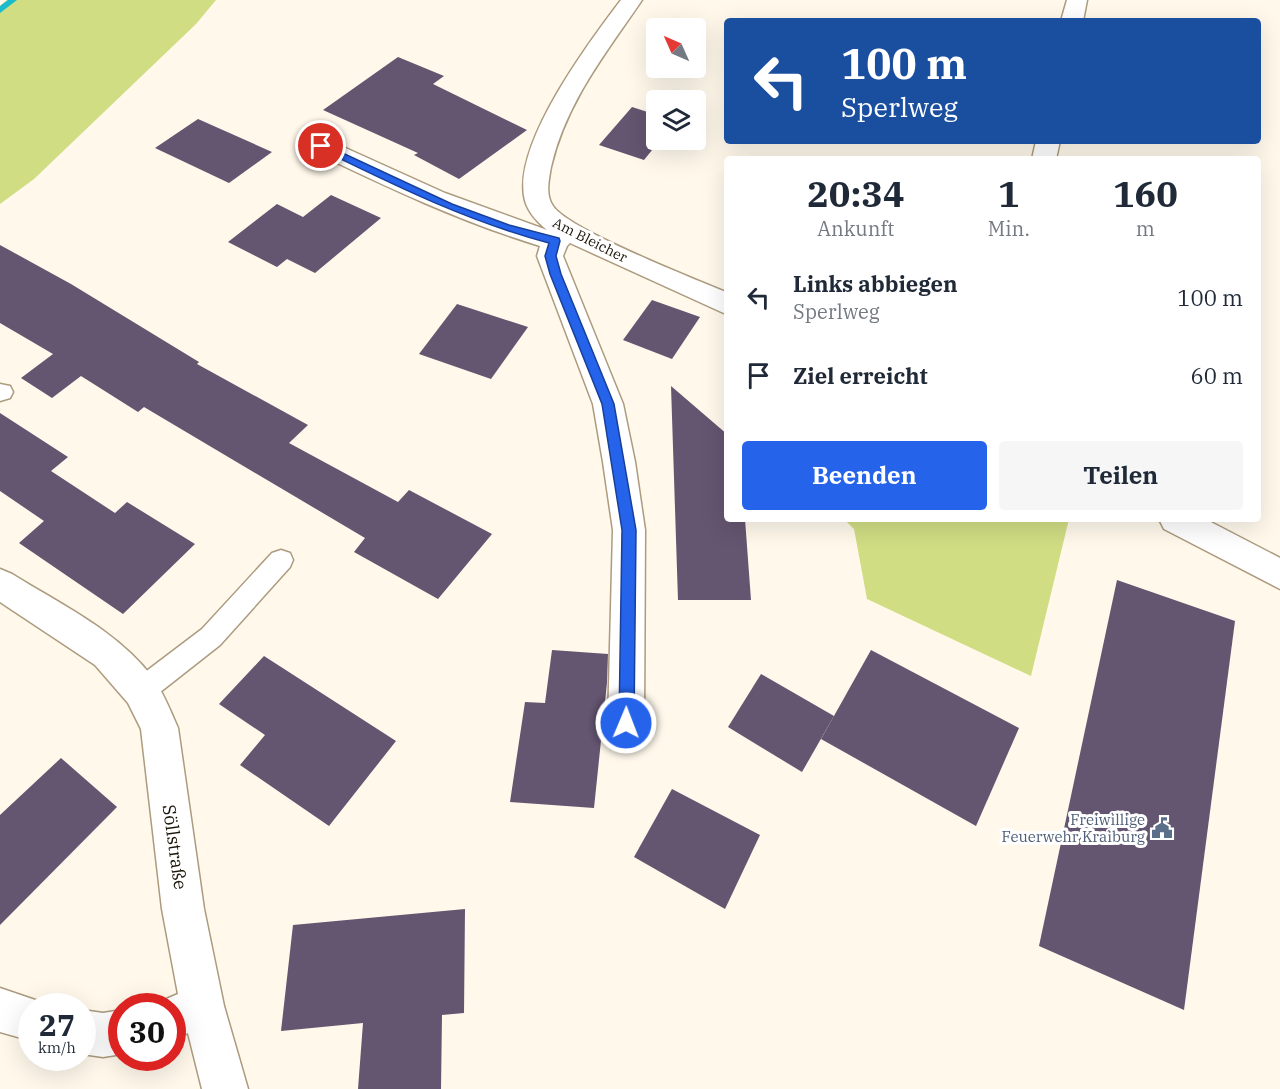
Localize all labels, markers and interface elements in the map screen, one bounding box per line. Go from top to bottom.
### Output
north arrow [646,18,706,78]
map controls [646,18,706,150]
text: 100 m [841,36,967,91]
icon: left [742,42,820,120]
text: Sperlweg [841,89,958,124]
button: layers [646,90,706,150]
pin [295,120,346,171]
icon: arrive [304,129,337,162]
text: 20:34 [807,170,905,217]
text: 1 [998,170,1020,217]
text: 160 [1113,170,1178,217]
street label: Am Bleicher [550,214,631,267]
text: Ankunft [817,215,894,242]
text: Min. [988,215,1030,242]
text: m [1136,215,1155,242]
text: Links abbiegen [793,269,958,298]
icon: left [742,281,775,314]
text: 100 m [1177,283,1243,312]
text: Sperlweg [793,298,880,325]
icon: arrive [742,359,775,392]
text: Ziel erreicht [793,361,928,390]
text: 60 m [1191,361,1243,390]
button: Beenden [742,441,987,510]
button: Teilen [999,441,1243,510]
position arrow [594,691,658,755]
street label: Söllstraße [158,803,192,891]
place label: Freiwillige Feuerwehr Kraiburg [1002,810,1145,846]
public building icon: Freiwillige Feuerwehr Kraiburg [1150,816,1174,840]
speed limit sign: 30 [108,993,186,1071]
text: 27 [39,1005,75,1044]
text: km/h [38,1038,76,1057]

